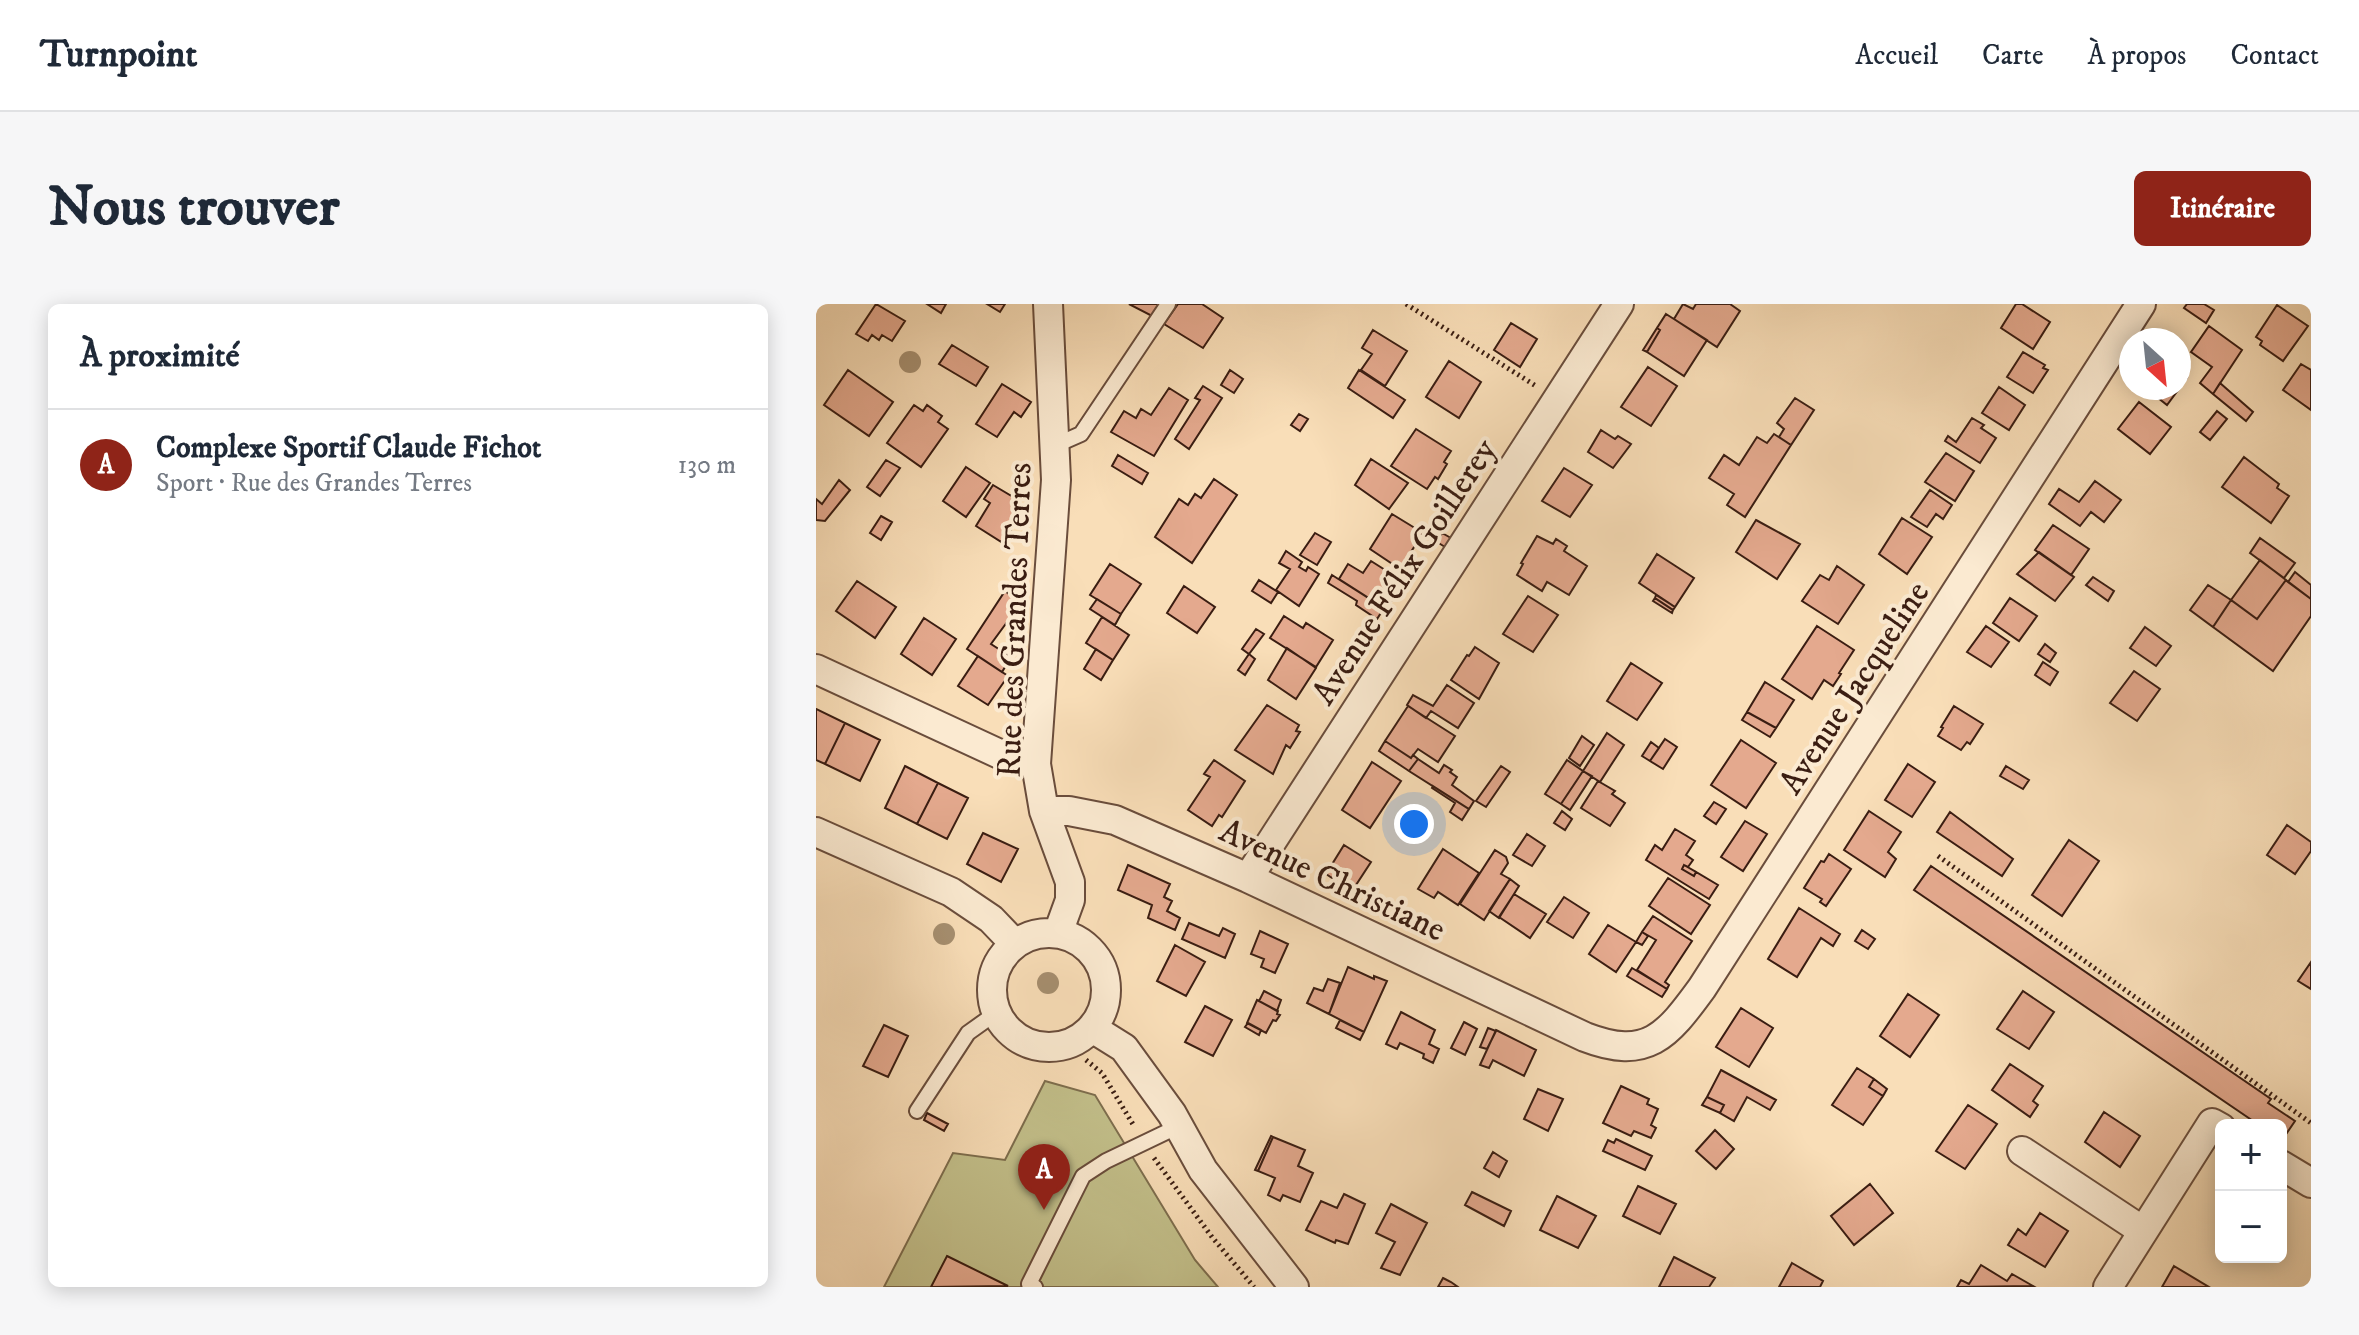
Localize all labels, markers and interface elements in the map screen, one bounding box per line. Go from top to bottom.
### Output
text: Turnpoint [40,31,198,79]
text: Accueil [1855,38,1938,73]
text: Carte [1982,38,2044,73]
text: À propos [2088,38,2186,73]
text: Contact [2230,38,2319,73]
button: Itinéraire [2134,171,2311,246]
text: Nous trouver [48,173,339,243]
north arrow [2119,328,2191,400]
text: À proximité [80,335,240,377]
text: Complexe Sportif Claude Fichot [156,430,541,467]
street label: Avenue Félix Goillerey [1303,430,1507,713]
text: A [98,449,114,482]
text: 130 m [678,449,736,482]
street label: Rue des Grandes Terres [989,462,1041,778]
text: Sport · Rue des Grandes Terres [156,467,472,500]
street label: Avenue Jacqueline [1770,574,1939,802]
your location [1394,804,1434,844]
street label: Avenue Christiane [1213,810,1452,951]
map controls [2215,1119,2287,1263]
button: + [2215,1119,2287,1191]
pin: A [1018,1144,1070,1210]
button: − [2215,1191,2287,1263]

